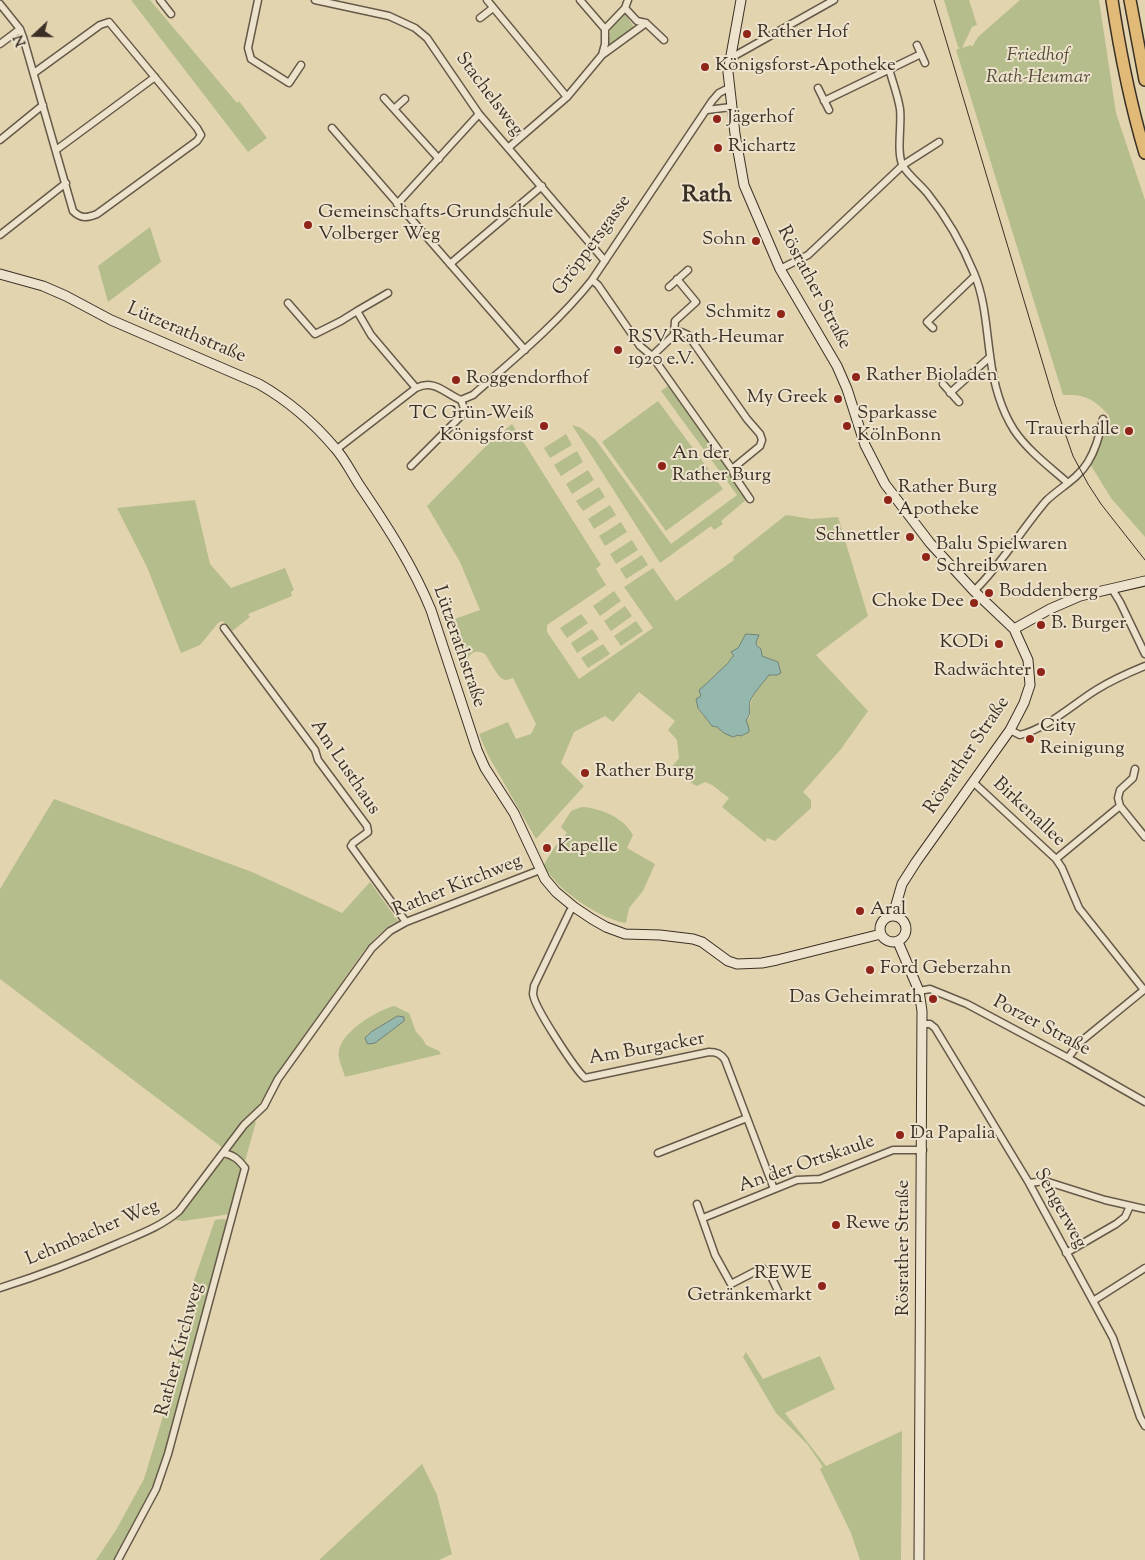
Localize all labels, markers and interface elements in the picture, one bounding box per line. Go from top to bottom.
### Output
north arrow [10,10,60,60]
place label: Rather Hof [757,23,849,45]
marker: Rather Hof [741,28,753,40]
text: N [10,32,32,49]
park label: Friedhof Rath-Heumar [986,46,1090,90]
street label: Stachelsweg [449,49,527,141]
place label: Königsforst-Apotheke [715,56,896,78]
marker: Königsforst-Apotheke [699,61,711,73]
place label: Jägerhof [727,108,794,130]
marker: Jägerhof [711,113,723,125]
place label: Richartz [728,137,796,159]
marker: Richartz [712,142,724,154]
district label: Rath [682,183,732,211]
street label: Gröppersgasse [549,191,637,301]
place label: Gemeinschafts-Grundschule Volberger Weg [318,203,553,247]
marker: Gemeinschafts-Grundschule Volberger Weg [302,219,314,231]
street label: Rösrather Straße [771,222,855,354]
place label: Sohn [702,230,746,252]
marker: Sohn [750,235,762,247]
street label: Lützerathstraße [123,299,249,369]
place label: Schmitz [705,303,771,325]
marker: Schmitz [775,308,787,320]
place label: RSV Rath-Heumar 1920 e.V. [628,328,784,372]
marker: RSV Rath-Heumar 1920 e.V. [612,344,624,356]
place label: Rather Bioladen [866,366,998,388]
place label: Roggendorfhof [466,369,589,391]
marker: Rather Bioladen [850,371,862,383]
marker: Roggendorfhof [450,374,462,386]
place label: My Greek [747,388,828,410]
marker: My Greek [832,393,844,405]
place label: TC Grün-Weiß Königsforst [409,404,534,448]
place label: Sparkasse KölnBonn [857,404,942,448]
marker: TC Grün-Weiß Königsforst [538,420,550,432]
marker: Sparkasse KölnBonn [841,420,853,432]
place label: Trauerhalle [1026,420,1119,442]
marker: Trauerhalle [1123,425,1135,437]
place label: An der Rather Burg [672,444,771,488]
marker: An der Rather Burg [656,460,668,472]
place label: Rather Burg Apotheke [898,478,997,522]
marker: Rather Burg Apotheke [882,494,894,506]
place label: Schnettler [815,526,900,548]
marker: Schnettler [904,531,916,543]
place label: Balu Spielwaren Schreibwaren [936,535,1068,579]
marker: Balu Spielwaren Schreibwaren [920,551,932,563]
place label: Boddenberg [999,582,1098,604]
street label: Lützerathstraße [427,583,489,711]
marker: Boddenberg [983,587,995,599]
place label: Choke Dee [872,592,964,614]
marker: Choke Dee [968,597,980,609]
place label: B. Burger [1051,614,1126,636]
marker: B. Burger [1035,619,1047,631]
place label: KODi [939,633,989,655]
marker: KODi [993,638,1005,650]
place label: Radwächter [934,661,1031,683]
marker: Radwächter [1035,666,1047,678]
street label: Rösrather Straße [920,693,1016,819]
street label: Am Lusthaus [304,716,384,820]
place label: City Reinigung [1040,717,1124,761]
marker: City Reinigung [1024,733,1036,745]
place label: Rather Burg [595,762,694,784]
marker: Rather Burg [579,767,591,779]
street label: Birkenallee [987,774,1069,852]
place label: Kapelle [557,837,618,859]
marker: Kapelle [541,842,553,854]
street label: Rather Kirchweg [390,851,526,923]
place label: Aral [870,900,906,922]
marker: Aral [854,905,866,917]
place label: Ford Geberzahn [880,959,1011,981]
marker: Ford Geberzahn [864,964,876,976]
place label: Das Geheimrath [789,988,923,1010]
street label: Porzer Straße [988,992,1094,1062]
marker: Das Geheimrath [927,993,939,1005]
street label: Am Burgacker [587,1029,707,1071]
place label: Da Papalia [910,1124,996,1146]
marker: Da Papalia [894,1129,906,1141]
street label: An der Ortskaule [736,1131,878,1199]
street label: Sengerweg [1028,1165,1090,1253]
street label: Rösrather Straße [894,1180,916,1316]
street label: Lehmbacher Weg [23,1196,163,1272]
place label: Rewe [846,1214,890,1236]
marker: Rewe [830,1219,842,1231]
place label: REWE Getränkemarkt [687,1264,812,1308]
marker: REWE Getränkemarkt [816,1280,828,1292]
street label: Rather Kirchweg [152,1281,210,1419]

